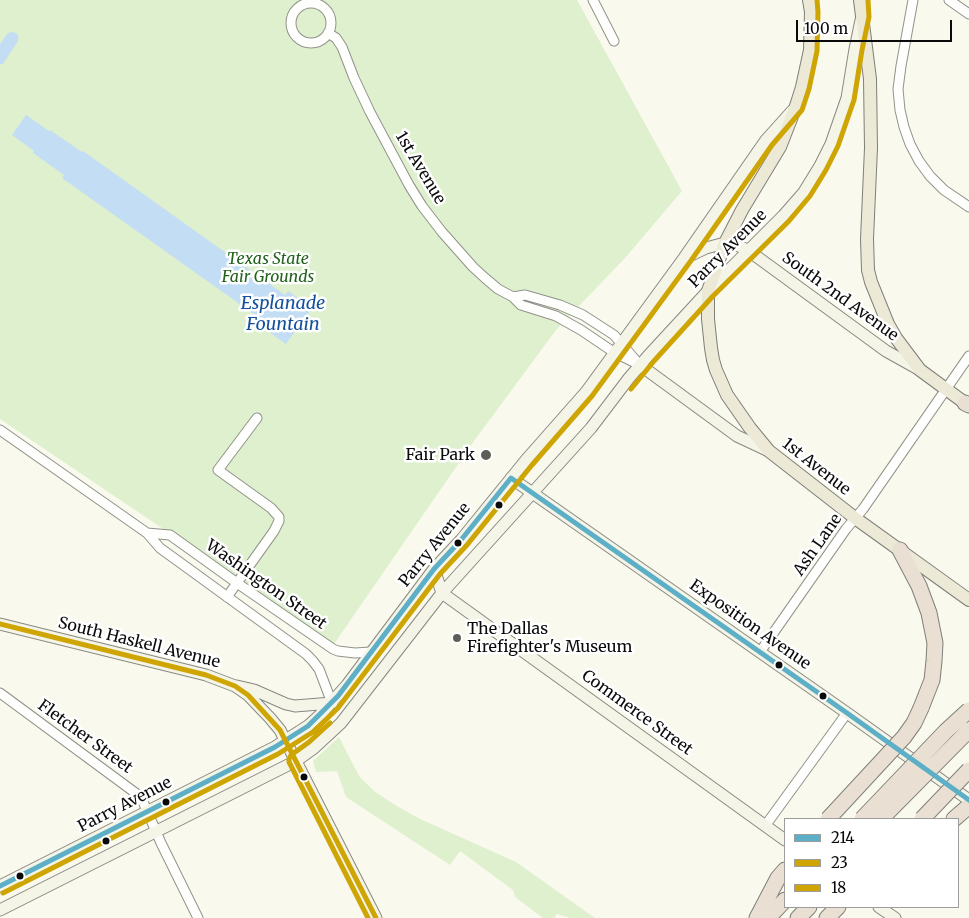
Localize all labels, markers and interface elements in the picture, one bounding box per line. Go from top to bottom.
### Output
scale bar [799,10,955,42]
text: 100 m [804,19,848,38]
street label: 1st Avenue [391,128,449,208]
street label: Parry Avenue [685,206,771,292]
street label: South 2nd Avenue [778,248,902,346]
park label: Texas State Fair Grounds [222,249,314,287]
water label: Esplanade Fountain [241,293,325,336]
street label: 1st Avenue [778,434,854,500]
place label: Fair Park [406,445,475,465]
marker: Fair Park [479,448,493,462]
street label: Parry Avenue [395,499,475,591]
unlabelled marker [494,500,504,510]
street label: Ash Lane [790,510,846,580]
street label: Washington Street [202,536,330,634]
unlabelled marker [453,538,463,548]
street label: Exposition Avenue [686,576,814,674]
street label: South Haskell Avenue [56,614,222,672]
place label: The Dallas Firefighter's Museum [467,619,632,657]
marker: The Dallas Firefighter's Museum [451,632,463,644]
unlabelled marker [774,660,784,670]
street label: Commerce Street [578,666,696,760]
unlabelled marker [818,691,828,701]
street label: Fletcher Street [34,696,136,778]
unlabelled marker [299,772,309,782]
street label: Parry Avenue [75,773,175,837]
unlabelled marker [161,797,171,807]
legend [784,818,959,908]
text: 214 [831,828,855,847]
unlabelled marker [101,836,111,846]
text: 23 [831,853,848,872]
unlabelled marker [15,871,25,881]
text: 18 [831,878,846,897]

